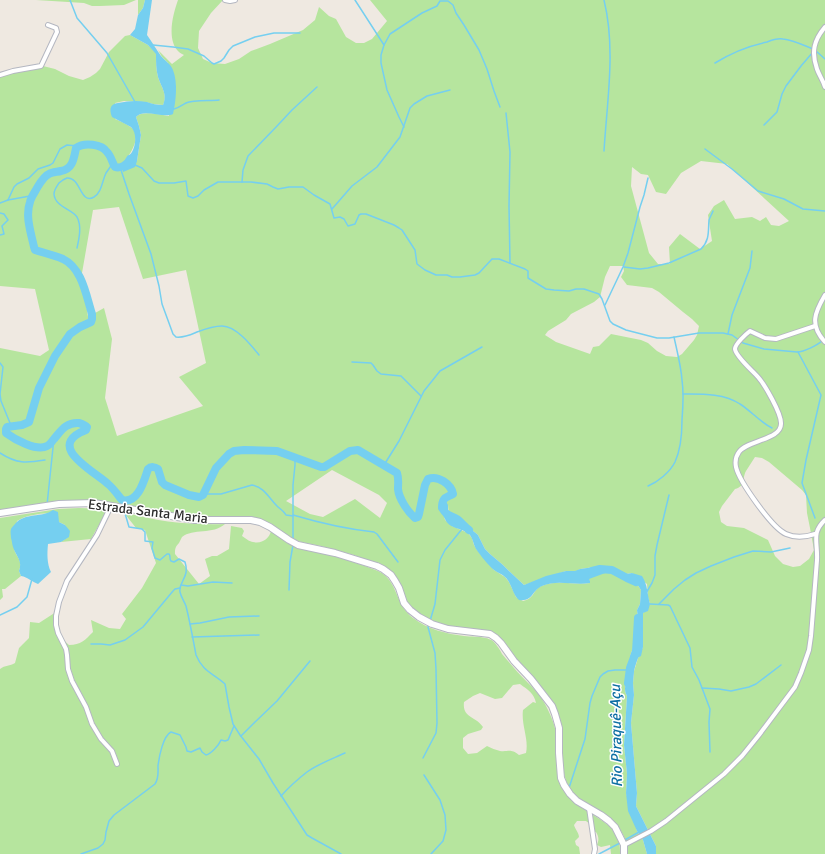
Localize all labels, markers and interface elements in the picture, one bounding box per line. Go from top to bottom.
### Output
street label: Estrada Santa Maria [87,496,209,527]
water label: Rio Piraquê-Açu [606,684,626,788]

